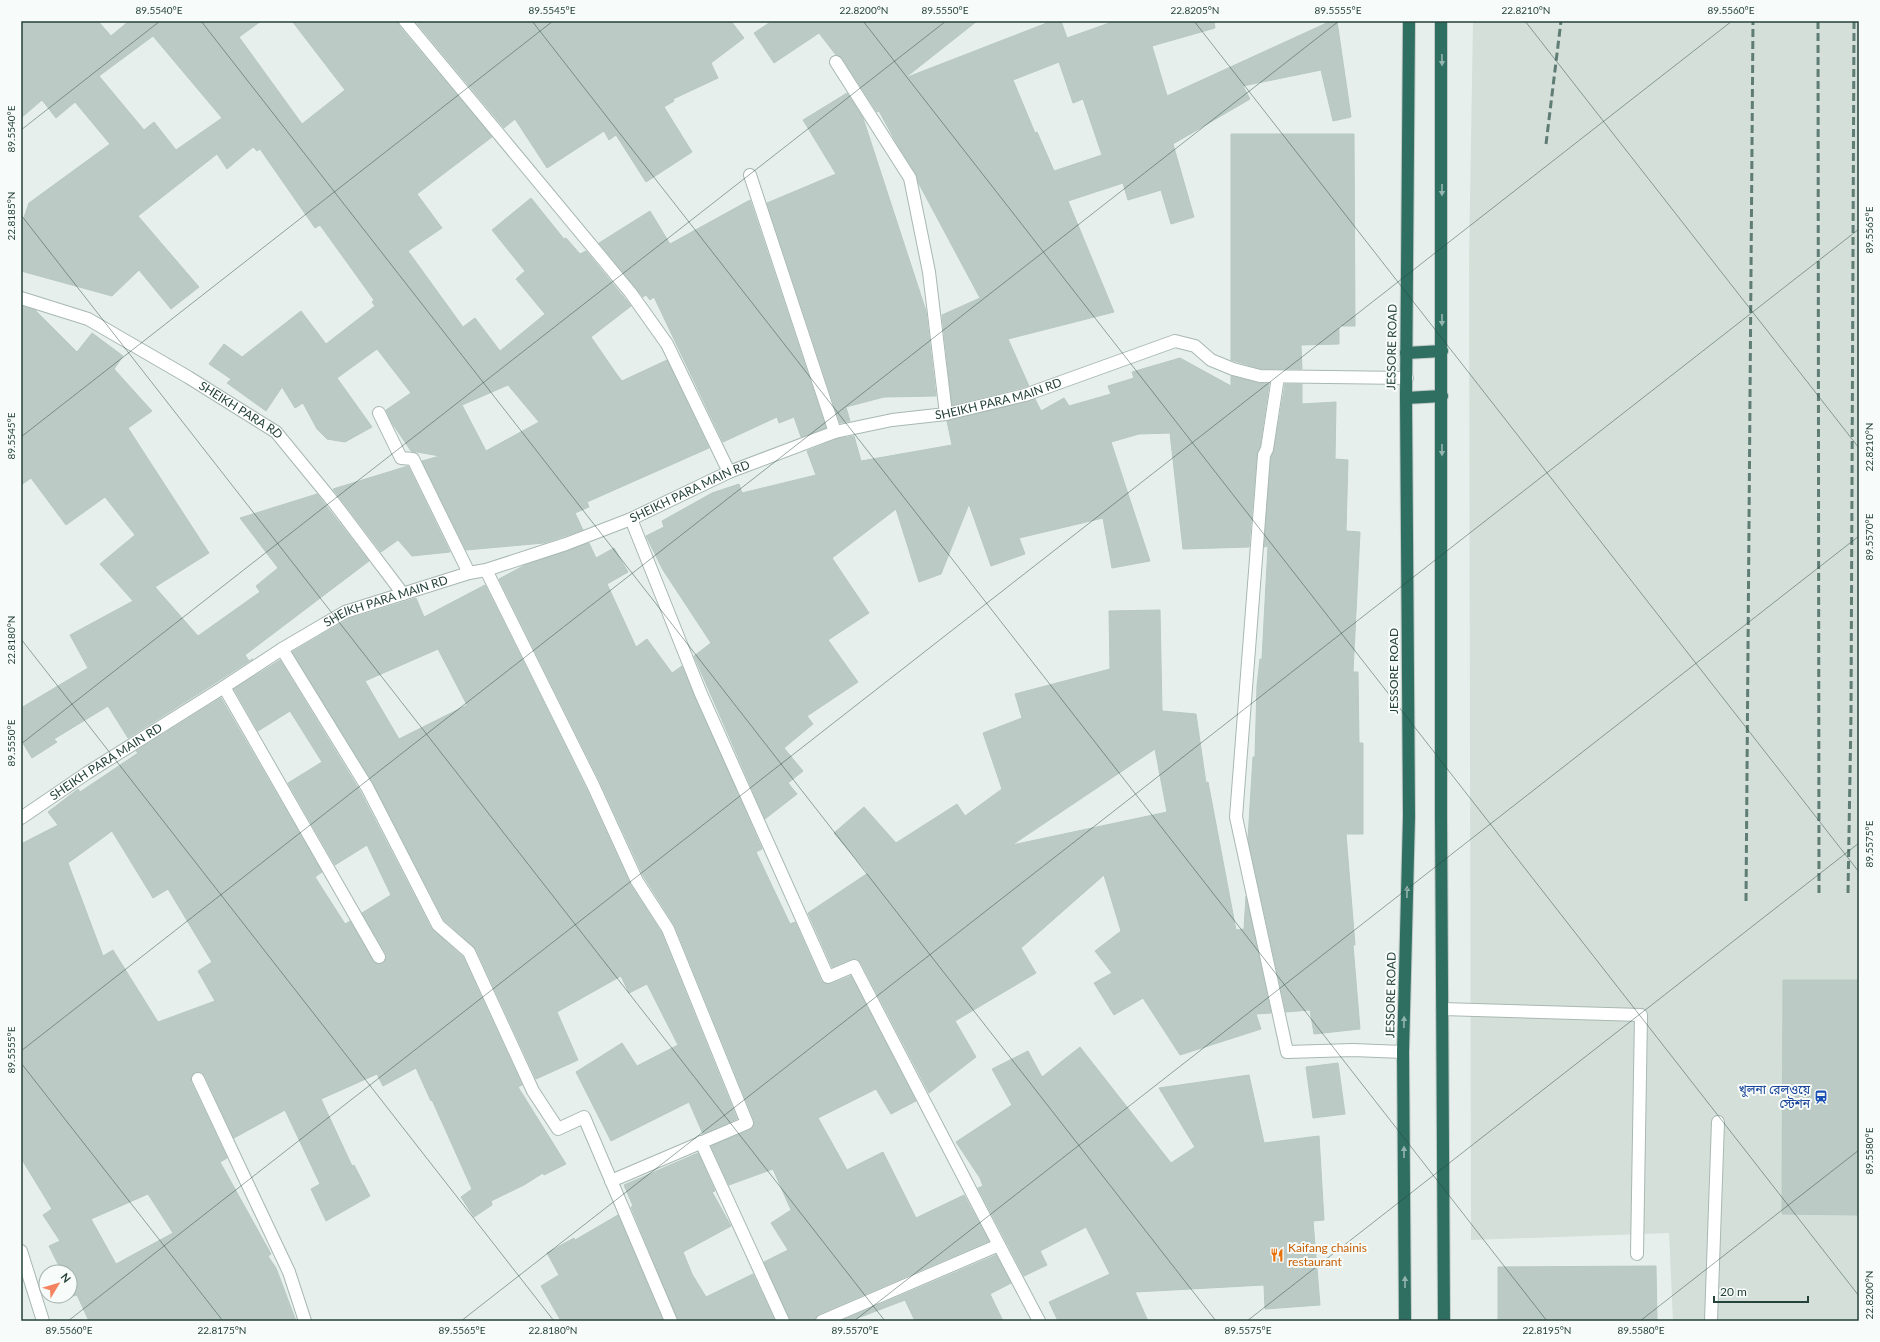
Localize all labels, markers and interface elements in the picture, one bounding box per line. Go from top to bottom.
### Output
text: 89.5540°E [135,4,183,16]
text: 89.5545°E [528,4,576,16]
text: 22.8200°N [840,4,888,16]
text: 89.5550°E [921,4,969,16]
text: 22.8205°N [1171,4,1219,16]
text: 89.5555°E [1314,4,1362,16]
text: 22.8210°N [1502,4,1550,16]
text: 89.5560°E [1707,4,1755,16]
one-way arrow [1439,54,1445,67]
text: 89.5540°E [5,105,17,153]
one-way arrow [1439,184,1445,197]
text: 22.8185°N [5,192,17,240]
text: 89.5565°E [1863,206,1875,254]
street label: JESSORE ROAD [1383,304,1400,390]
one-way arrow [1439,314,1445,327]
street label: SHEIKH PARA MAIN RD [934,374,1064,422]
street label: SHEIKH PARA RD [196,378,286,441]
text: 89.5545°E [5,412,17,460]
text: 22.8210°N [1863,423,1875,471]
one-way arrow [1439,444,1445,457]
street label: SHEIKH PARA MAIN RD [627,457,752,526]
text: 89.5570°E [1863,513,1875,561]
street label: SHEIKH PARA MAIN RD [321,572,450,630]
text: 22.8180°N [5,616,17,664]
street label: JESSORE ROAD [1386,628,1401,714]
text: 89.5550°E [5,719,17,767]
street label: SHEIKH PARA MAIN RD [47,720,165,803]
text: 89.5575°E [1863,820,1875,868]
one-way arrow [1404,885,1410,898]
street label: JESSORE ROAD [1382,952,1399,1038]
one-way arrow [1401,1015,1407,1028]
text: 89.5555°E [5,1026,17,1074]
place label: খুলনা রেলওয়ে স্টেশন [1739,1082,1811,1111]
station icon: খুলনা রেলওয়ে স্টেশন [1813,1089,1829,1105]
text: 89.5580°E [1863,1127,1875,1175]
one-way arrow [1401,1145,1407,1158]
place label: Kaifang chainis restaurant [1288,1240,1367,1269]
restaurant icon: Kaifang chainis restaurant [1269,1247,1285,1263]
north arrow [38,1264,78,1304]
text: N [59,1270,74,1285]
text: 22.8200°N [1863,1271,1875,1319]
one-way arrow [1402,1275,1408,1288]
scale bar [1714,1278,1808,1304]
text: 20 m [1720,1284,1747,1299]
text: 89.5560°E [45,1324,93,1336]
text: 22.8175°N [198,1324,246,1336]
text: 89.5565°E [438,1324,486,1336]
text: 22.8180°N [529,1324,577,1336]
text: 89.5570°E [831,1324,879,1336]
text: 89.5575°E [1224,1324,1272,1336]
text: 22.8195°N [1523,1324,1571,1336]
text: 89.5580°E [1617,1324,1665,1336]

